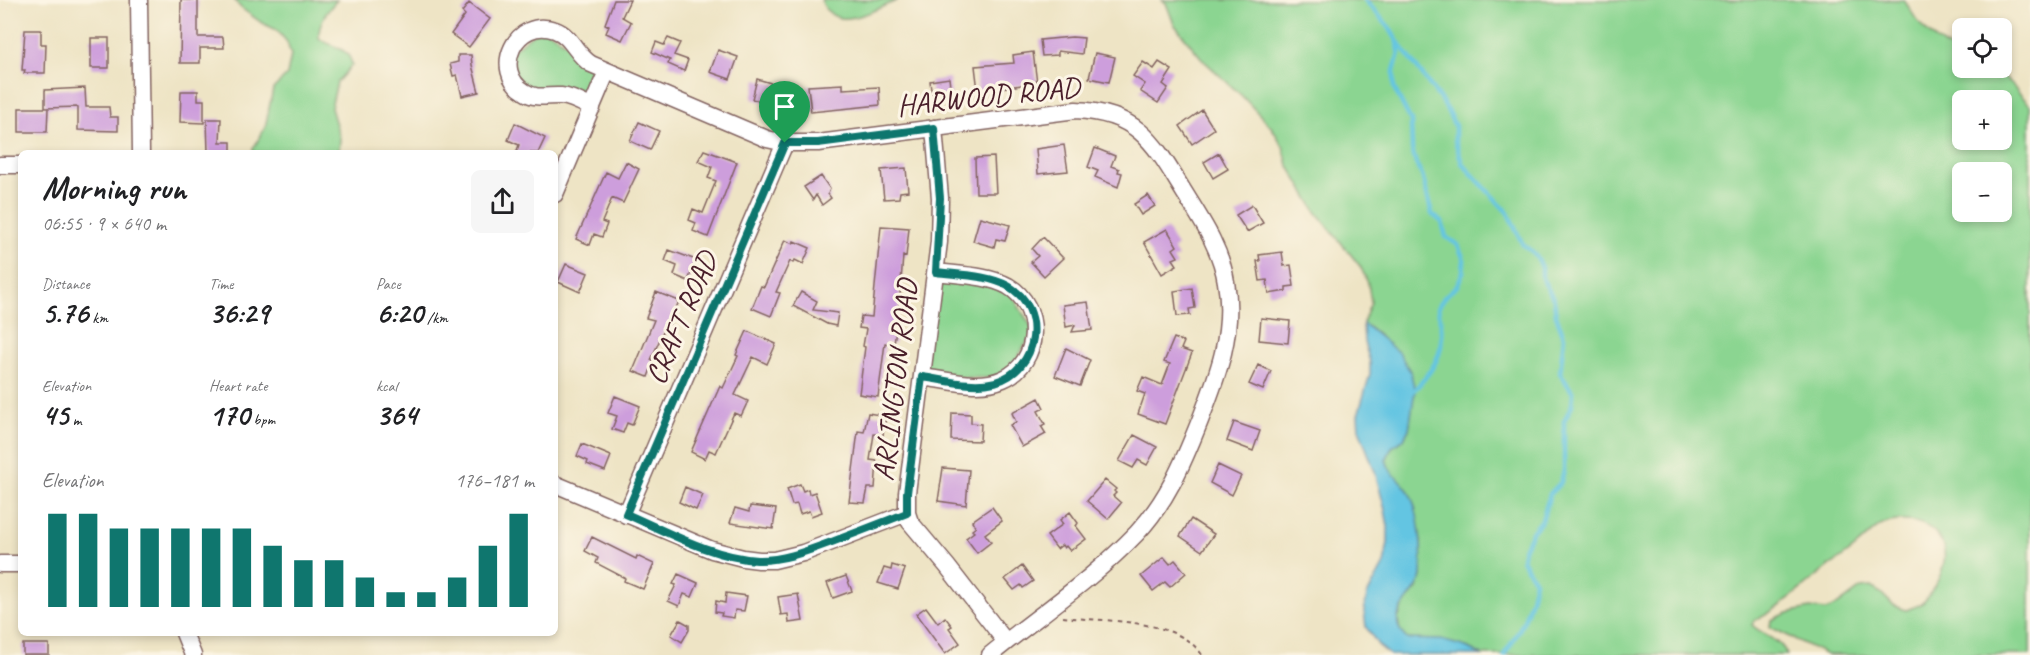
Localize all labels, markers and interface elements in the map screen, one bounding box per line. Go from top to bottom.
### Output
map controls [1952,18,2012,222]
button: locate [1952,18,2012,78]
street label: HARWOOD ROAD [895,67,1084,124]
pin [759,81,810,143]
icon: arrive [768,90,801,123]
button: + [1952,90,2012,150]
button: − [1952,162,2012,222]
text: Morning run [42,167,186,209]
button: share [471,170,534,233]
text: 06:55 · 9 × 640 m [42,211,166,236]
street label: CRAFT ROAD [636,244,727,390]
text: Distance [42,274,90,294]
text: Time [209,274,233,294]
text: Pace [376,274,401,294]
street label: ARLINGTON ROAD [864,275,927,483]
text: 5.76 [42,294,88,332]
text: 36:29 [209,294,269,332]
text: 6:20 [376,294,423,332]
text: km [88,308,108,328]
text: /km [423,308,448,328]
text: Elevation [42,376,91,396]
text: Heart rate [209,376,267,396]
text: kcal [376,376,397,396]
text: 45 [42,396,69,434]
text: 170 [209,396,249,434]
text: 364 [376,396,417,434]
text: m [69,410,81,430]
text: bpm [249,410,275,430]
text: Elevation [42,468,104,493]
text: 176–181 m [455,468,534,493]

